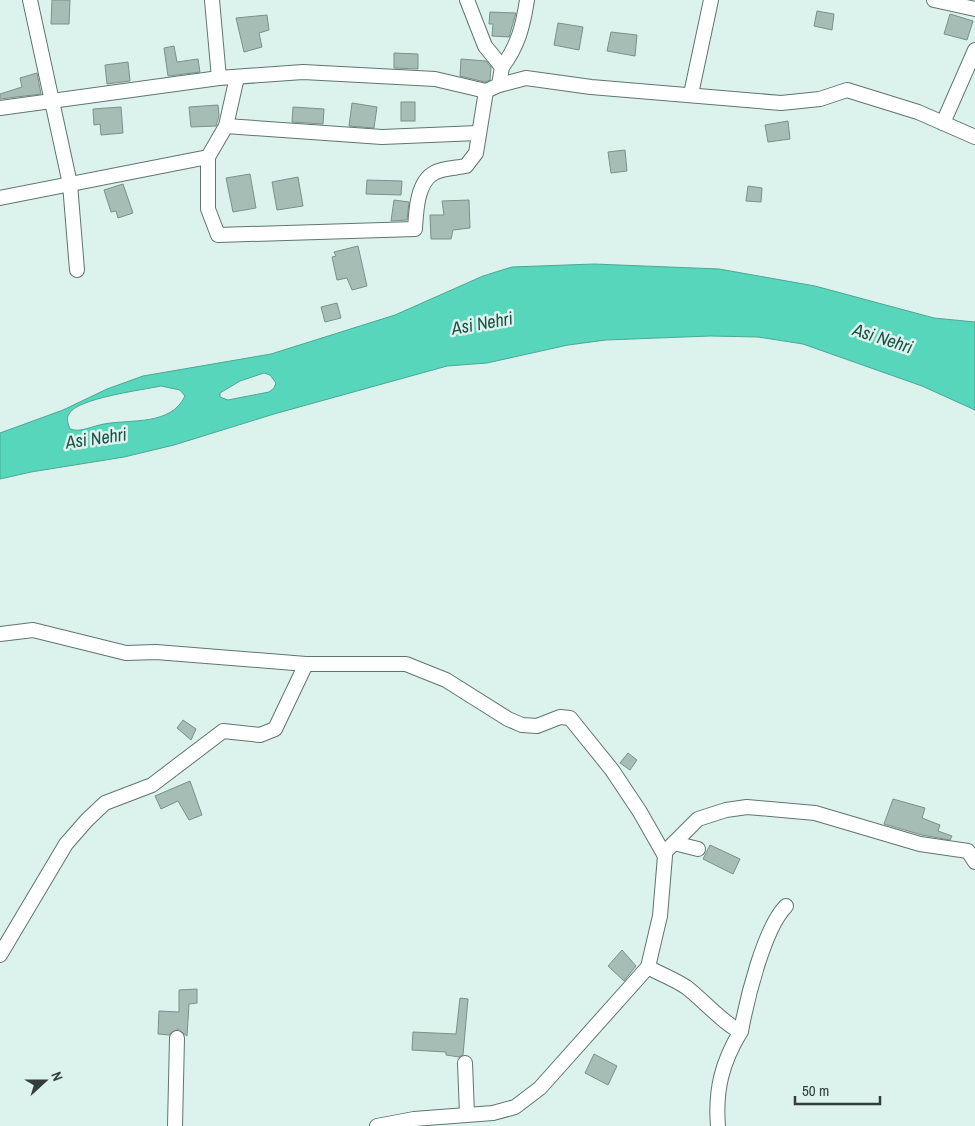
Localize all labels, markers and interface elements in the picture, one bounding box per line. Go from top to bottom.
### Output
water label: Asi Nehri [449,305,514,341]
water label: Asi Nehri [849,316,916,359]
water label: Asi Nehri [63,421,128,455]
north arrow [20,1056,70,1106]
text: N [47,1069,67,1083]
scale bar [795,1074,880,1106]
text: 50 m [802,1080,829,1101]

